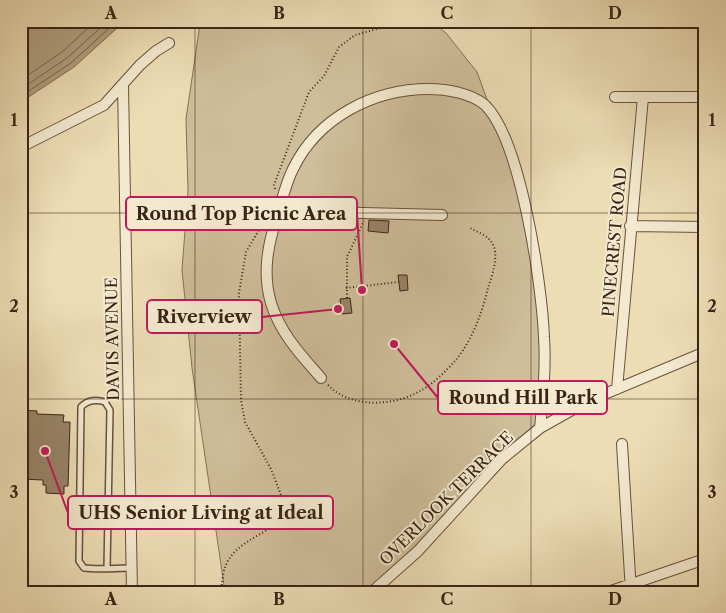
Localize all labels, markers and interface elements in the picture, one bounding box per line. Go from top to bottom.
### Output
text: A [104,3,118,23]
text: B [273,3,285,23]
text: C [441,3,453,23]
text: D [608,3,622,23]
text: 1 [10,110,18,130]
text: 1 [708,110,716,130]
street label: PINECREST ROAD [597,166,631,318]
callout: Round Top Picnic Area [126,197,357,230]
text: Round Top Picnic Area [136,203,347,225]
street label: DAVIS AVENUE [101,277,123,401]
text: 2 [9,296,19,316]
text: 2 [707,296,717,316]
callout: Riverview [147,300,262,333]
text: Riverview [156,306,253,328]
callout: Round Hill Park [438,381,607,414]
text: Round Hill Park [448,387,599,409]
street label: OVERLOOK TERRACE [375,427,517,569]
text: 3 [9,482,19,502]
text: 3 [707,482,717,502]
callout: UHS Senior Living at Ideal [68,496,333,529]
text: UHS Senior Living at Ideal [79,502,323,524]
text: A [104,589,118,609]
text: B [273,589,285,609]
text: C [441,589,453,609]
text: D [608,589,622,609]

